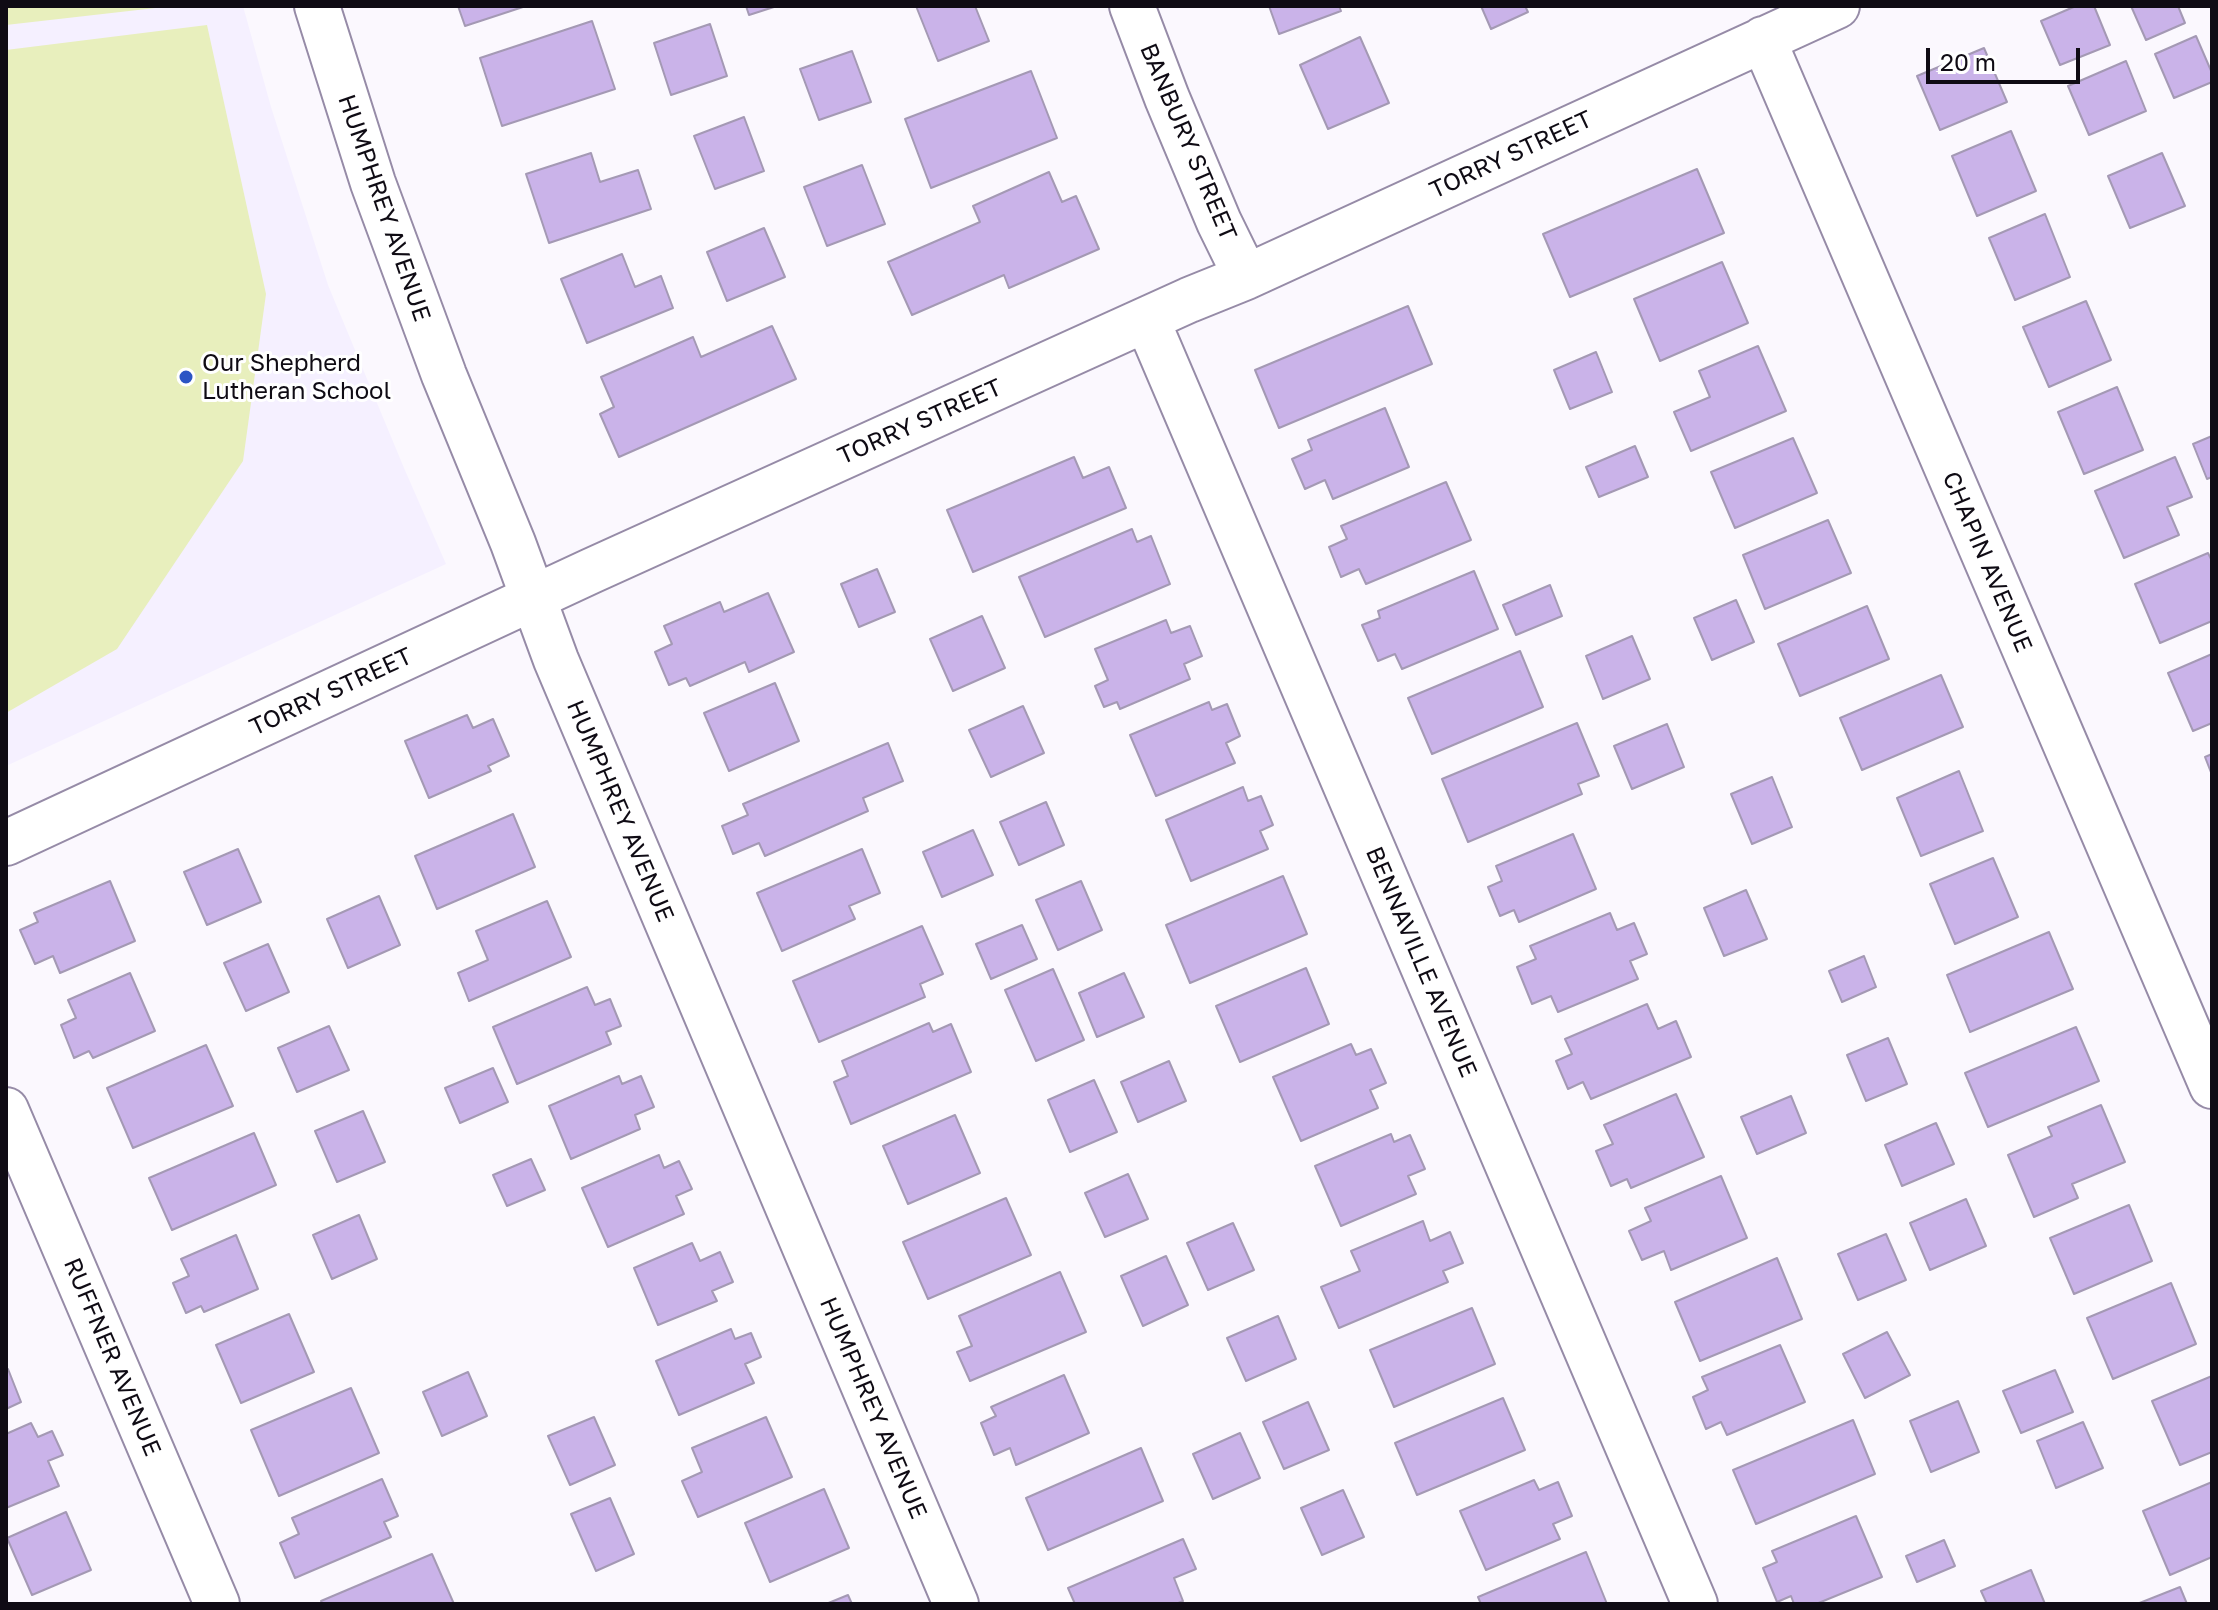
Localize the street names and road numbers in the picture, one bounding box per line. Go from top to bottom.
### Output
street label: BANBURY STREET [1133,39,1243,245]
street label: HUMPHREY AVENUE [332,91,436,325]
street label: TORRY STREET [1425,105,1597,205]
street label: TORRY STREET [834,373,1006,471]
street label: CHAPIN AVENUE [1936,467,2038,657]
street label: TORRY STREET [245,642,417,742]
street label: HUMPHREY AVENUE [560,696,680,926]
street label: BENNAVILLE AVENUE [1359,842,1483,1082]
street label: RUFFNER AVENUE [57,1254,167,1460]
street label: HUMPHREY AVENUE [813,1293,933,1523]

